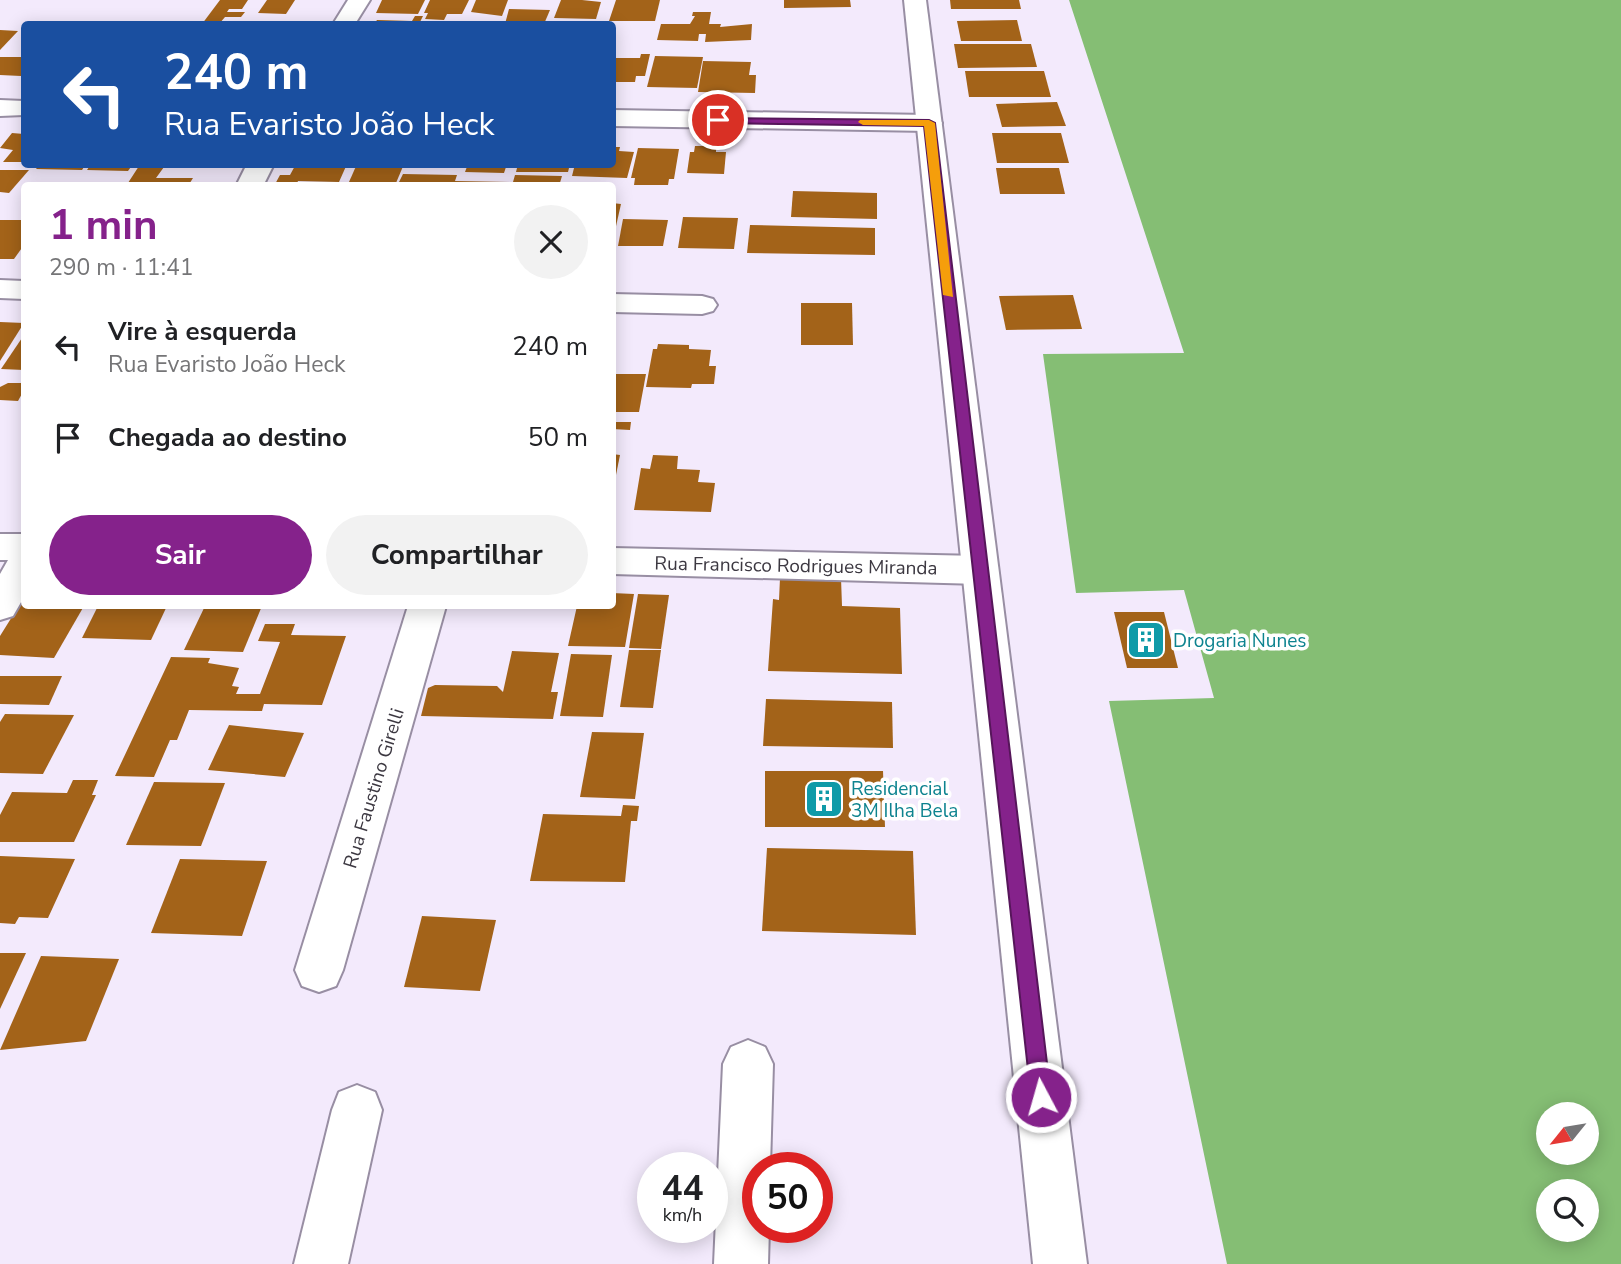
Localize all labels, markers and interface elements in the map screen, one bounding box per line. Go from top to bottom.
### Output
text: 240 m [164,39,308,106]
icon: left [49,49,140,140]
pin [688,90,748,150]
icon: arrive [699,101,737,139]
text: Rua Evaristo João Heck [164,103,495,146]
text: 1 min [49,197,158,254]
button: close [514,205,588,279]
text: 290 m · 11:41 [49,252,194,283]
text: Vire à esquerda [108,314,297,349]
icon: left [49,328,87,366]
text: 240 m [512,329,588,364]
text: Rua Evaristo João Heck [108,349,346,380]
icon: arrive [49,419,87,457]
text: Chegada ao destino [108,420,347,455]
text: 50 m [528,420,588,455]
button: Sair [49,515,312,595]
button: Compartilhar [326,515,588,595]
street label: Rua Francisco Rodrigues Miranda [654,551,938,581]
building icon: Drogaria Nunes [1125,619,1167,661]
place label: Drogaria Nunes [1173,628,1306,654]
street label: Rua Faustino Girelli [337,705,411,872]
place label: Residencial 3M Ilha Bela [851,776,958,824]
building icon: Residencial 3M Ilha Bela [803,778,845,820]
position arrow [1004,1060,1078,1134]
north arrow [1536,1102,1600,1166]
map controls [1536,1102,1599,1242]
speed limit sign: 50 [742,1152,833,1243]
text: 44 [661,1165,704,1212]
button: search [1536,1179,1599,1242]
text: km/h [663,1203,702,1227]

